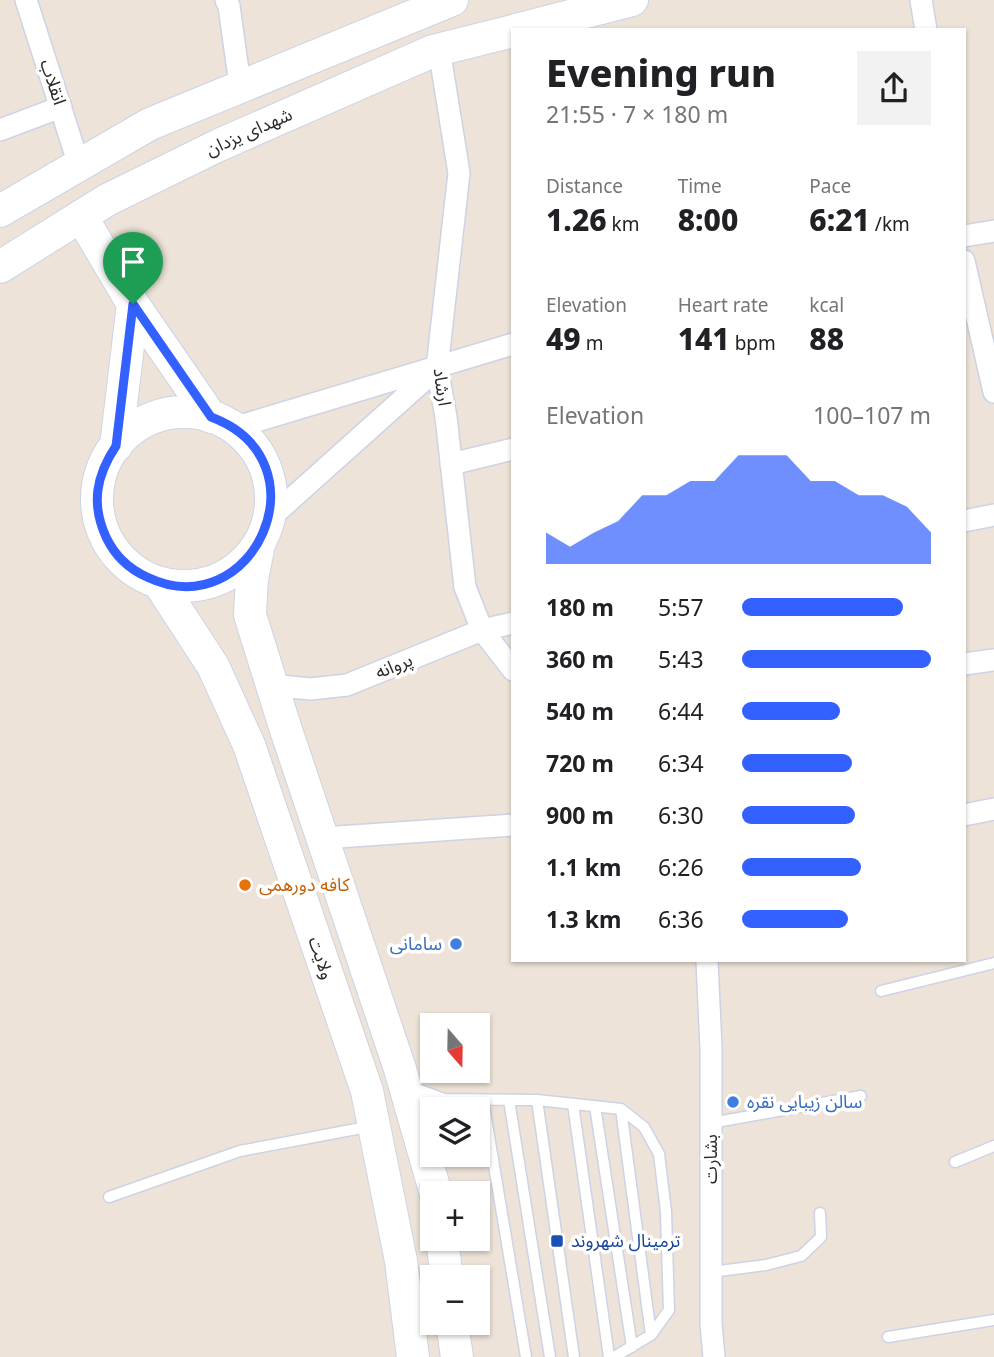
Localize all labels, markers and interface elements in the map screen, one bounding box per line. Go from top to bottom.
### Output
text: Evening run [546,46,776,98]
button: share [857,51,931,125]
street label: انقلاب [35,56,73,108]
text: 21:55 · 7 × 180 m [546,98,728,130]
street label: شهدای یزدان [201,101,296,161]
text: Distance [546,173,623,199]
text: Time [678,173,722,199]
text: Pace [809,173,851,199]
text: 1.26 [546,199,607,240]
text: 8:00 [678,199,738,240]
text: 6:21 [809,199,870,240]
text: km [607,211,639,237]
text: /km [870,211,910,237]
pin [103,232,163,304]
icon: arrive [114,243,152,281]
text: Elevation [546,292,627,318]
text: Heart rate [678,292,768,318]
text: kcal [809,292,844,318]
text: 49 [546,318,581,359]
text: 141 [678,318,730,359]
text: 88 [809,318,844,359]
text: m [581,330,603,356]
text: bpm [730,330,776,356]
street label: ارشاد [428,366,458,407]
text: Elevation [546,399,644,431]
text: 100–107 m [813,399,931,431]
text: 180 m [546,591,614,623]
text: 5:57 [658,591,704,623]
text: 360 m [546,643,614,675]
text: 5:43 [658,643,704,675]
street label: پروانه [371,647,416,684]
text: 540 m [546,695,614,727]
text: 6:44 [658,695,704,727]
text: 720 m [546,747,614,779]
text: 6:34 [658,747,704,779]
text: 900 m [546,799,614,831]
text: 6:30 [658,799,704,831]
text: 1.1 km [546,851,621,883]
text: 6:26 [658,851,704,883]
place label: کافه دورهمی [259,872,350,896]
marker: کافه دورهمی [237,877,253,893]
text: 1.3 km [546,903,621,935]
text: 6:36 [658,903,704,935]
place label: سامانی [390,931,442,955]
street label: ولایت [304,933,340,982]
marker: سامانی [448,936,464,952]
north arrow [420,1013,490,1083]
map controls [420,1013,490,1335]
place label: سالن زیبایی نقره [747,1089,862,1113]
marker: سالن زیبایی نقره [725,1094,741,1110]
button: layers [420,1097,490,1167]
street label: بشارت [698,1134,722,1184]
button: + [420,1181,490,1251]
place label: ترمینال شهروند [571,1228,680,1252]
marker: ترمینال شهروند [549,1233,565,1249]
button: − [420,1265,490,1335]

